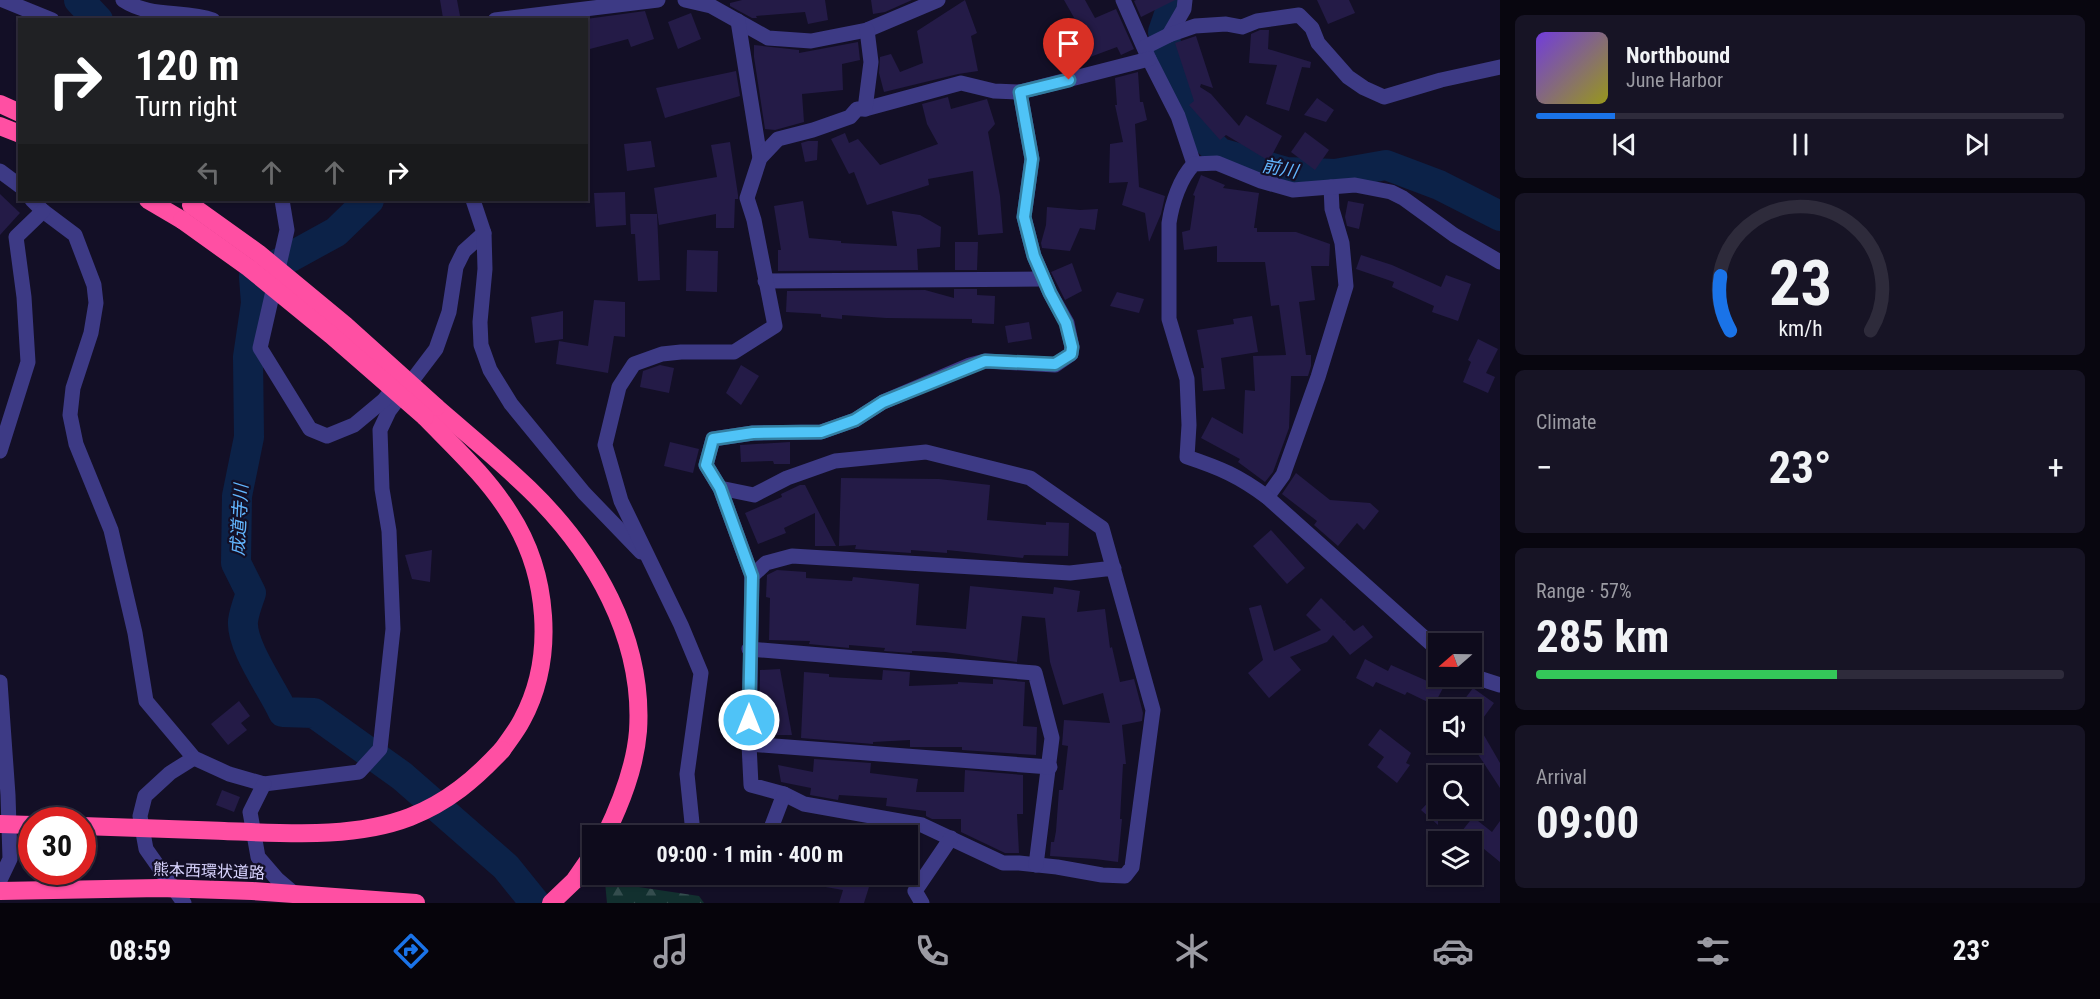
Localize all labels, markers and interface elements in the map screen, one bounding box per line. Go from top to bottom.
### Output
pin [1043,18,1094,80]
icon: arrive [1052,27,1085,60]
text: 120 m [135,41,240,90]
icon: right [36,42,114,120]
text: Northbound [1626,43,1730,68]
text: June Harbor [1626,68,1723,92]
text: Turn right [135,91,237,123]
icon: previous [1608,128,1641,161]
icon: pause [1784,128,1817,161]
icon: next [1960,128,1993,161]
water label: 前川 [1260,154,1302,182]
icon: left [192,156,225,189]
icon: ahead [255,156,288,189]
icon: ahead [318,156,351,189]
icon: right [381,156,414,189]
text: 23 [1768,247,1832,320]
text: km/h [1778,316,1822,341]
text: Climate [1536,410,1596,434]
text: 23° [1769,441,1832,494]
text: − [1536,448,1553,487]
text: + [2048,448,2064,487]
water label: 成道寺川 [227,482,251,557]
text: Range · 57% [1536,579,1632,603]
text: 285 km [1536,610,1669,663]
north arrow [1428,633,1482,687]
map controls [1428,633,1482,885]
position arrow [717,688,781,752]
button: sound [1428,699,1482,753]
button: search [1428,765,1482,819]
text: Arrival [1536,765,1587,789]
text: 09:00 [1536,796,1639,849]
speed limit sign: 30 [18,807,96,885]
button: layers [1428,831,1482,885]
text: 09:00 · 1 min · 400 m [657,842,843,867]
street label: 熊本西環状道路 [153,860,265,882]
icon: directions [390,930,432,972]
icon: music [650,930,692,972]
icon: phone [911,930,953,972]
icon: climate [1171,930,1213,972]
icon: car [1432,930,1474,972]
icon: filters [1692,930,1734,972]
text: 08:59 [109,935,171,967]
text: 23° [1953,935,1991,967]

